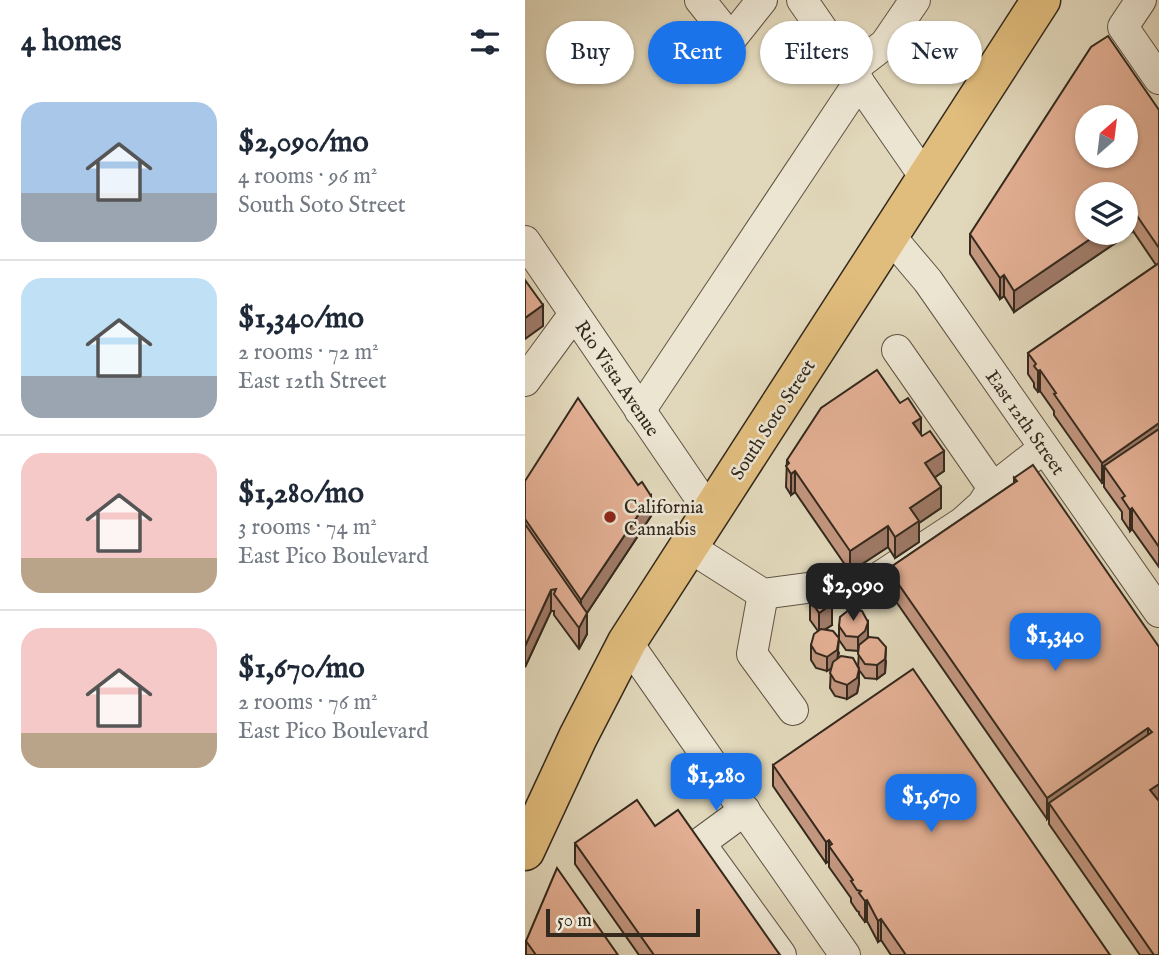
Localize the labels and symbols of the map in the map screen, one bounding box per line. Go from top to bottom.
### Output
north arrow [1075,105,1137,168]
street label: Rio Vista Avenue [569,317,664,442]
street label: South Soto Street [726,355,822,485]
street label: East 12th Street [979,366,1070,481]
place label: California Cannabis [624,496,704,542]
marker: California Cannabis [602,509,618,525]
pin: $2,090 [796,564,910,623]
pin: $1,340 [998,614,1112,673]
pin: $1,280 [659,754,773,813]
pin: $1,670 [874,774,988,834]
scale bar [546,906,700,938]

